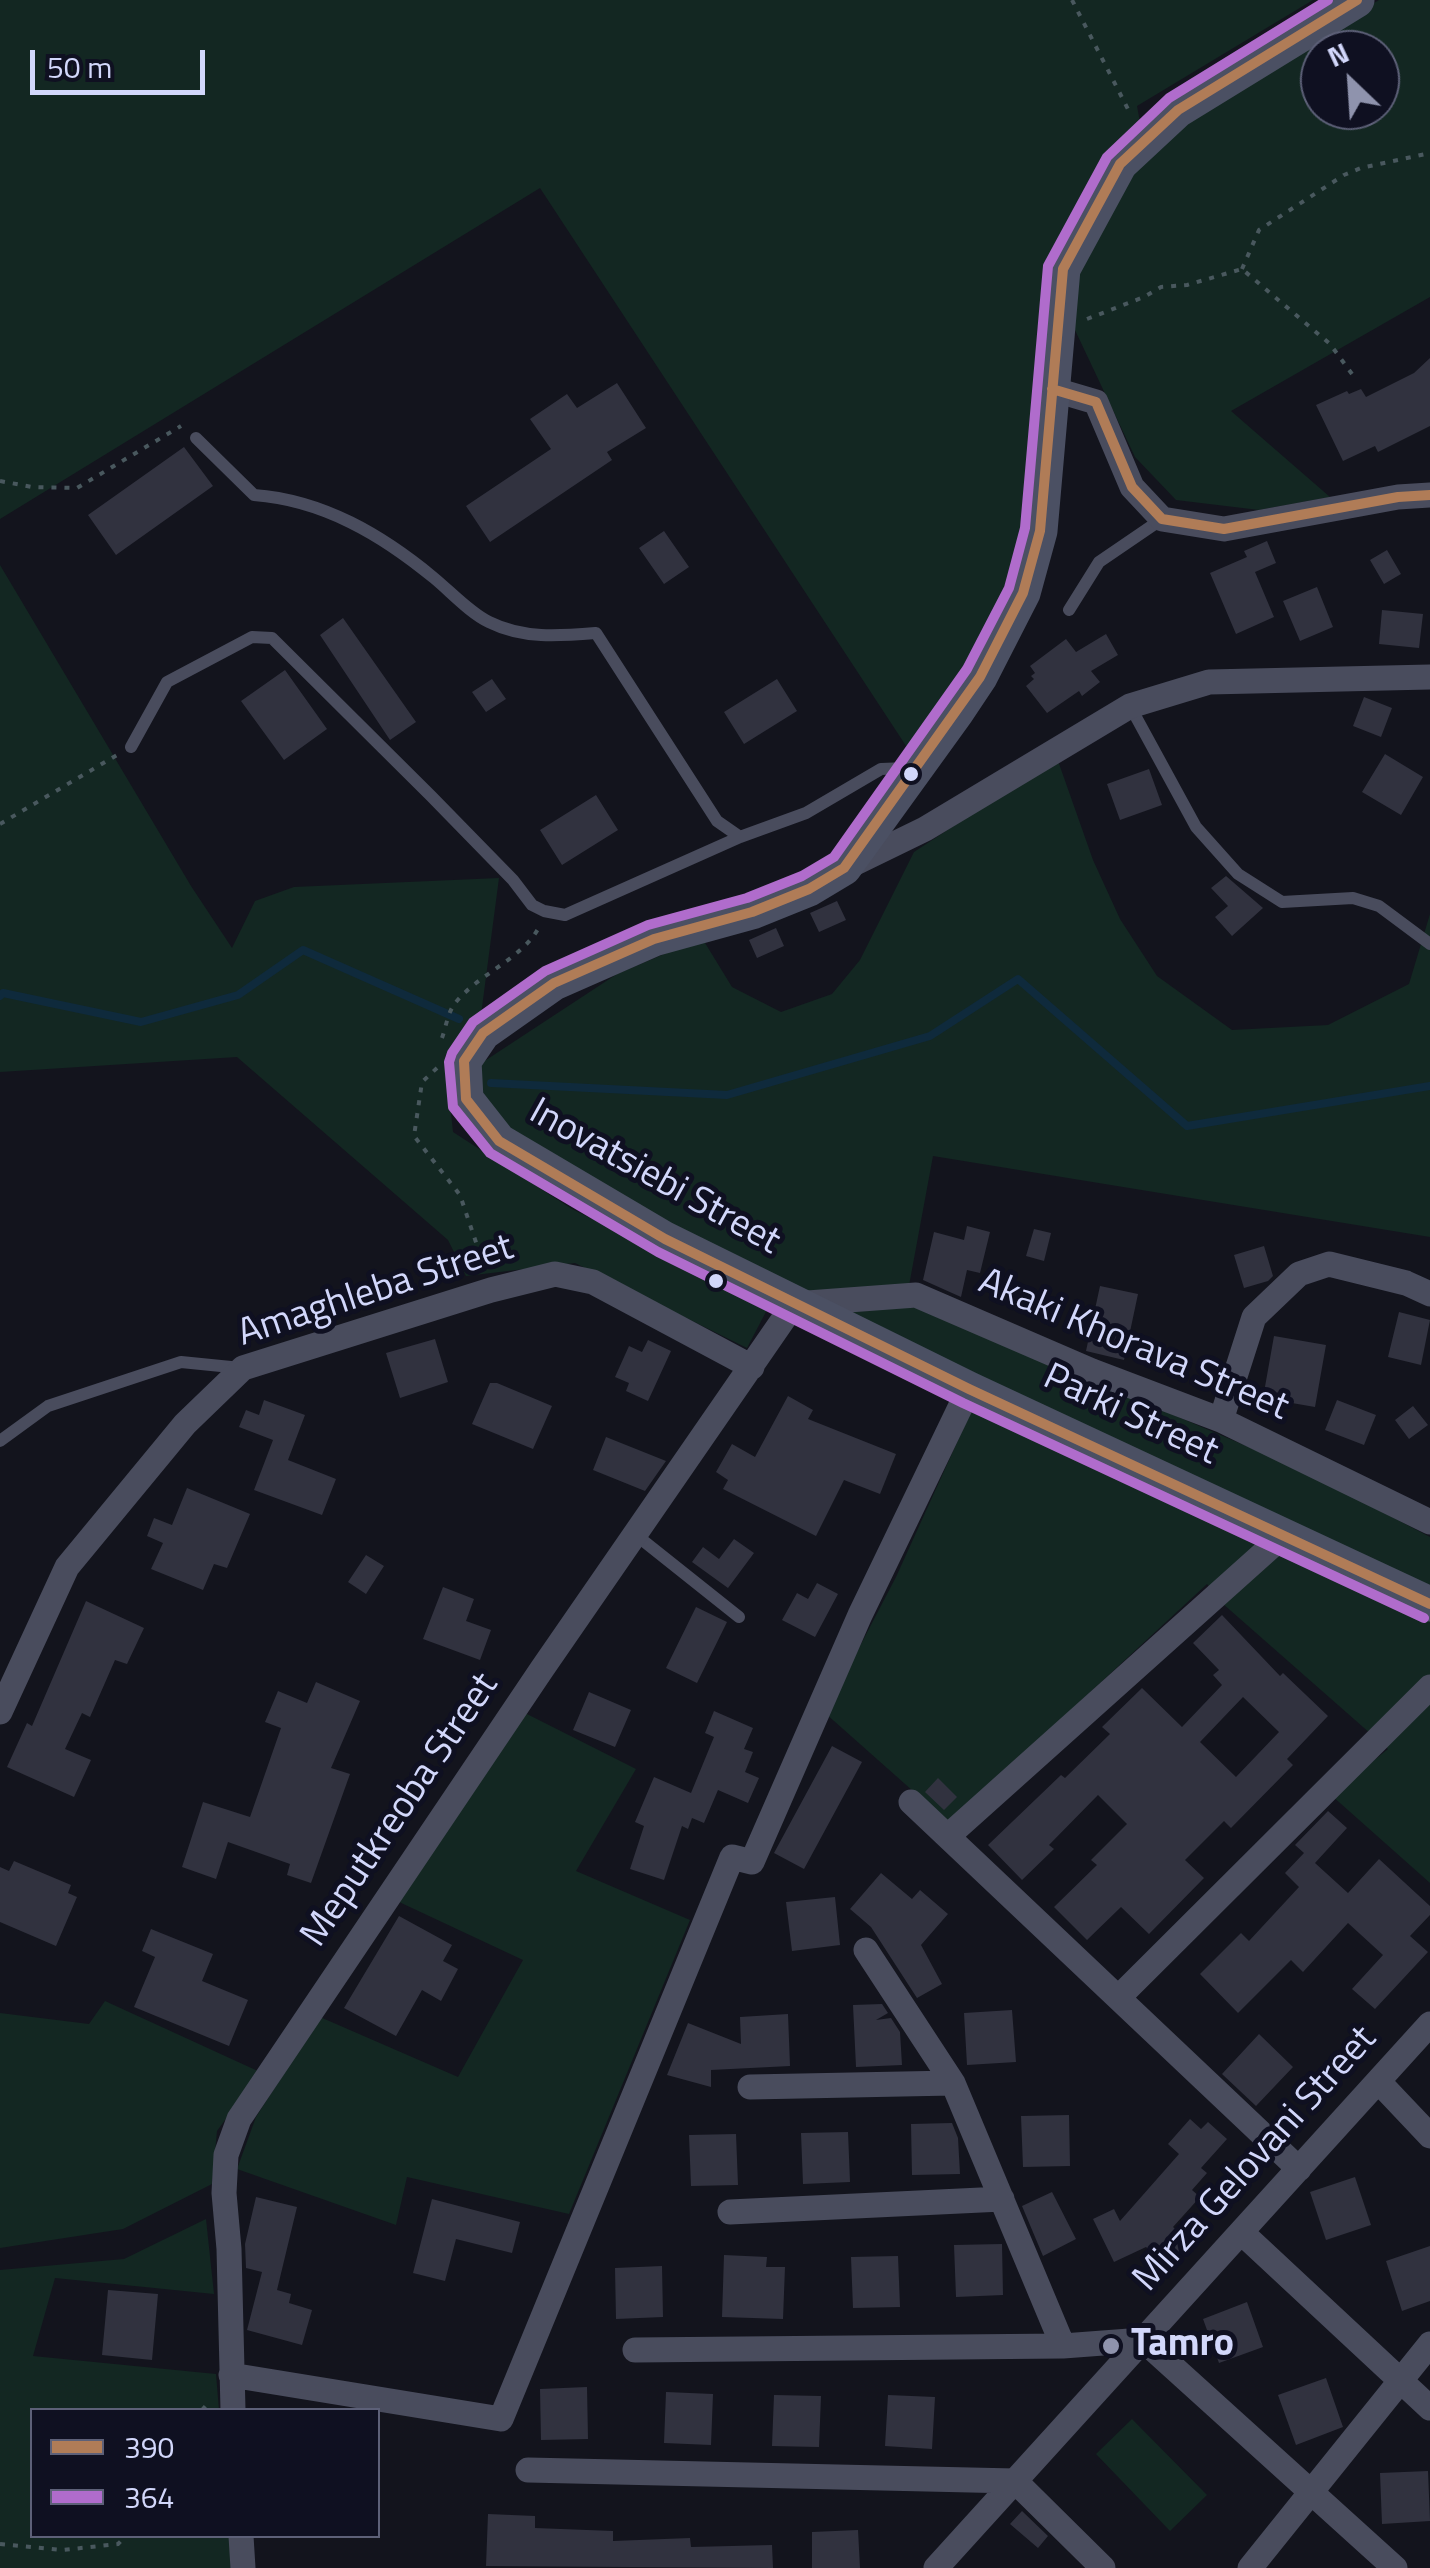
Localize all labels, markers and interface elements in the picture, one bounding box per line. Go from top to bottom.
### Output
scale bar [35,30,210,92]
north arrow [1300,30,1400,130]
text: N [1320,31,1356,78]
text: 50 m [47,44,112,90]
unlabelled marker [901,764,921,784]
street label: Inovatsiebi Street [521,1090,787,1266]
street label: Amaghleba Street [233,1226,519,1358]
street label: Akaki Khorava Street [971,1260,1295,1432]
unlabelled marker [706,1271,726,1291]
street label: Parki Street [1035,1356,1225,1476]
street label: Meputkreoba Street [293,1666,509,1956]
street label: Mirza Gelovani Street [1125,2018,1387,2302]
place label: Tamro [1131,2323,1234,2369]
marker: Tamro [1100,2335,1122,2357]
legend [30,2408,380,2538]
text: 390 [124,2424,174,2470]
text: 364 [124,2474,174,2520]

